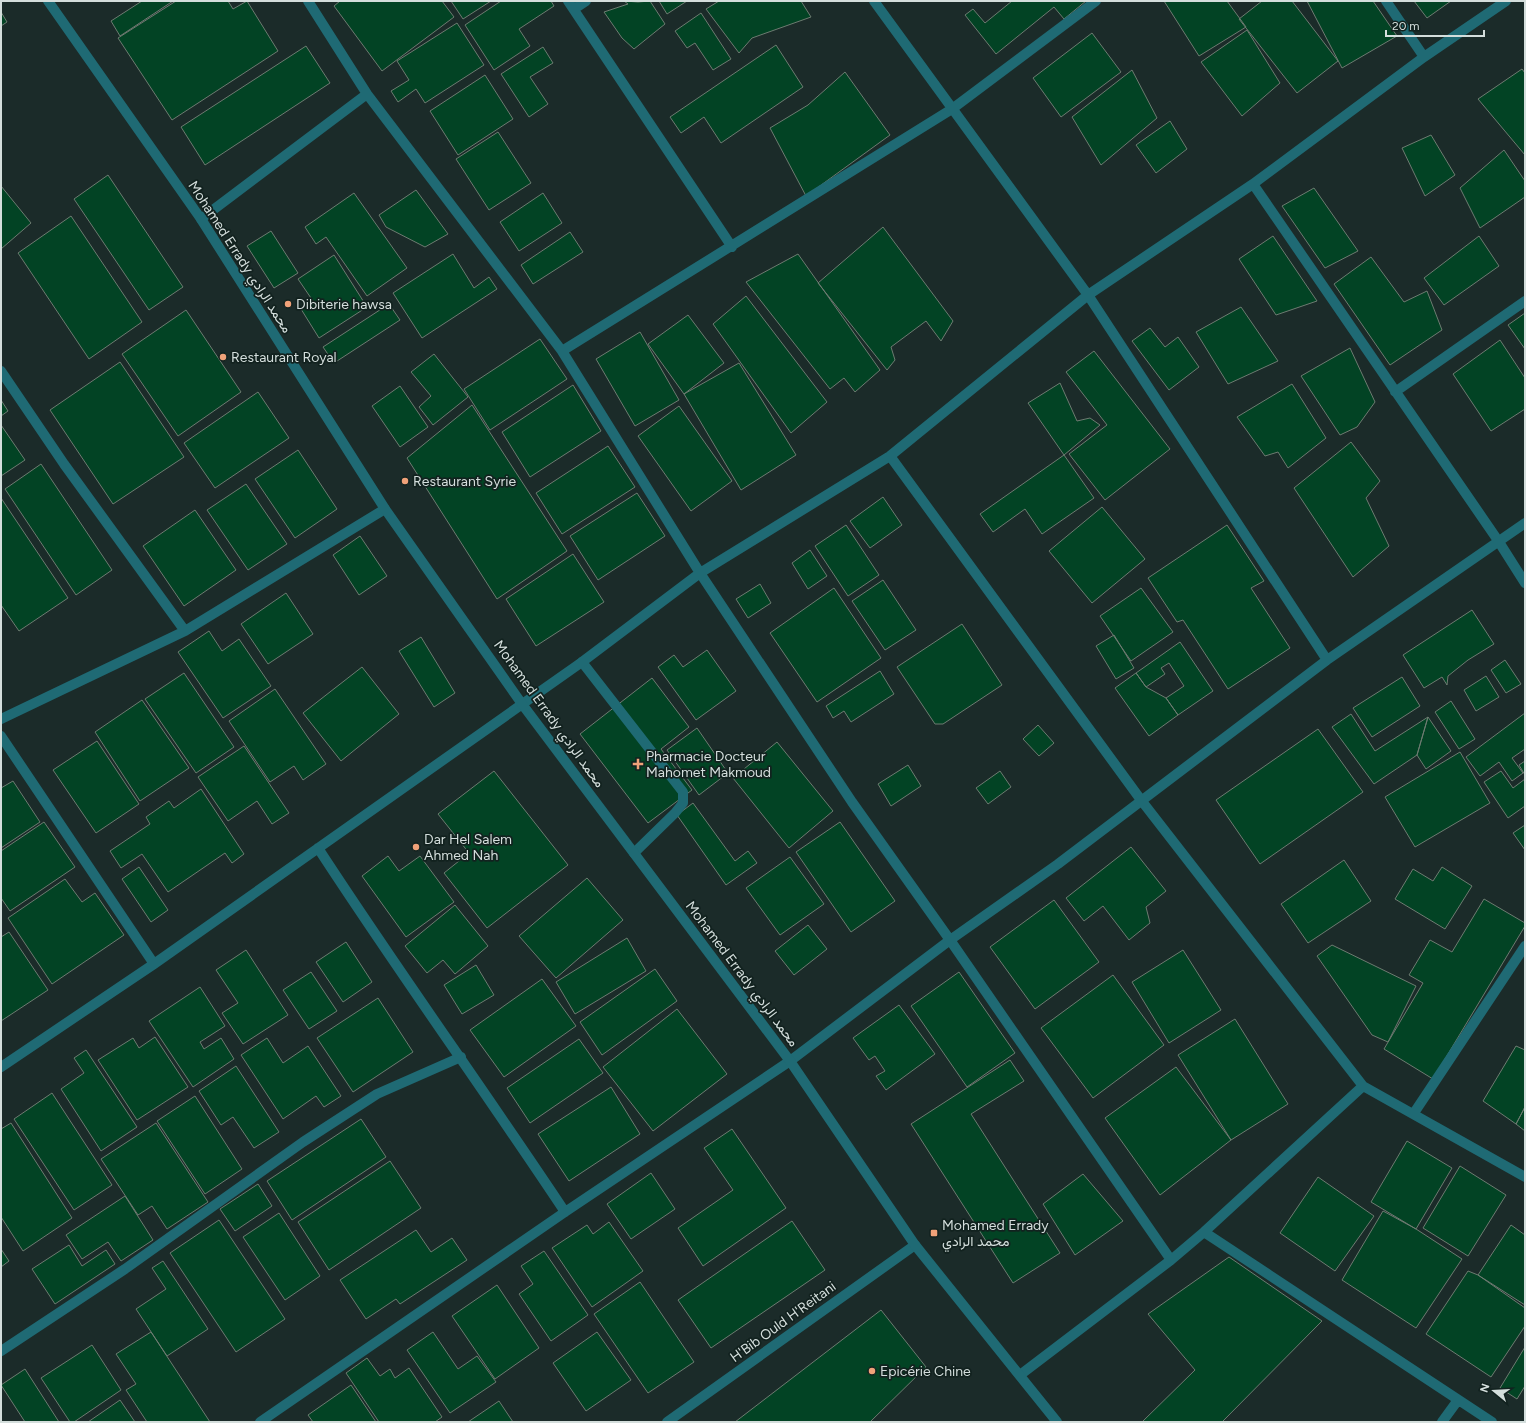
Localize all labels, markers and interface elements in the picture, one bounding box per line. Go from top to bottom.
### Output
scale bar [1386,12,1484,38]
text: 20 m [1392,19,1420,33]
street label: Mohamed Errady محمد الرادي [182,178,295,338]
place label: Dibiterie hawsa [296,296,392,313]
marker: Dibiterie hawsa [283,299,293,309]
place label: Restaurant Royal [231,349,337,366]
marker: Restaurant Royal [218,352,228,362]
place label: Restaurant Syrie [413,473,517,490]
marker: Restaurant Syrie [400,476,410,486]
street label: Mohamed Errady محمد الرادي [488,637,608,793]
place label: Pharmacie Docteur Mahomet Makmoud [646,748,771,781]
marker: Pharmacie Docteur Mahomet Makmoud [633,759,643,769]
place label: Dar Hel Salem Ahmed Nah [424,831,512,864]
marker: Dar Hel Salem Ahmed Nah [411,842,421,852]
street label: Mohamed Errady محمد الرادي [679,898,802,1052]
place label: Mohamed Errady محمد الرادي [942,1217,1049,1253]
marker: Mohamed Errady محمد الرادي [929,1228,939,1238]
street label: H'Bib Ould H'Reitani [727,1278,839,1366]
place label: Epicérie Chine [880,1363,971,1380]
marker: Epicérie Chine [867,1366,877,1376]
north arrow [1474,1371,1514,1411]
text: N [1477,1382,1492,1394]

